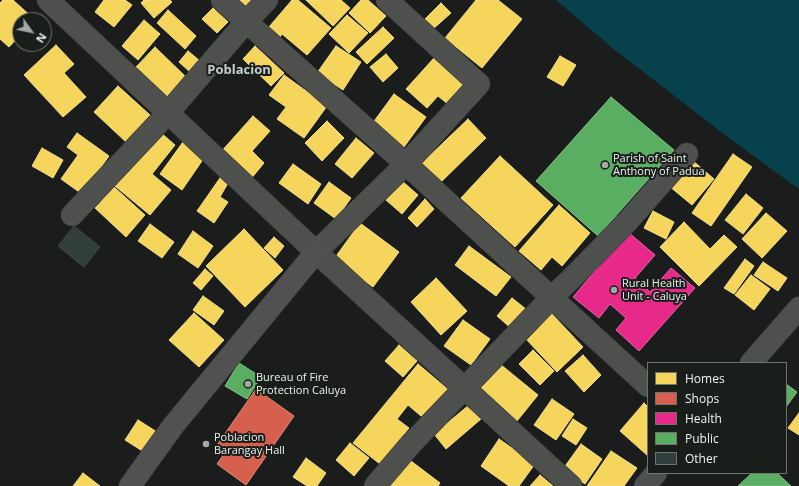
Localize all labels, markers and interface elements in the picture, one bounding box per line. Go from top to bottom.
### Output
north arrow [12,12,52,52]
text: N [33,30,50,46]
district label: Poblacion [207,62,271,78]
place label: Parish of Saint Anthony of Padua [613,152,705,178]
marker: Parish of Saint Anthony of Padua [600,160,610,170]
place label: Rural Health Unit - Caluya [622,277,687,303]
marker: Rural Health Unit - Caluya [609,285,619,295]
legend [647,362,787,474]
text: Homes [685,370,725,387]
place label: Bureau of Fire Protection Caluya [256,371,346,397]
marker: Bureau of Fire Protection Caluya [243,379,253,389]
text: Shops [685,390,719,407]
text: Health [685,410,722,427]
text: Public [685,430,719,447]
place label: Poblacion Barangay Hall [214,431,285,457]
marker: Poblacion Barangay Hall [201,439,211,449]
text: Other [685,450,718,467]

